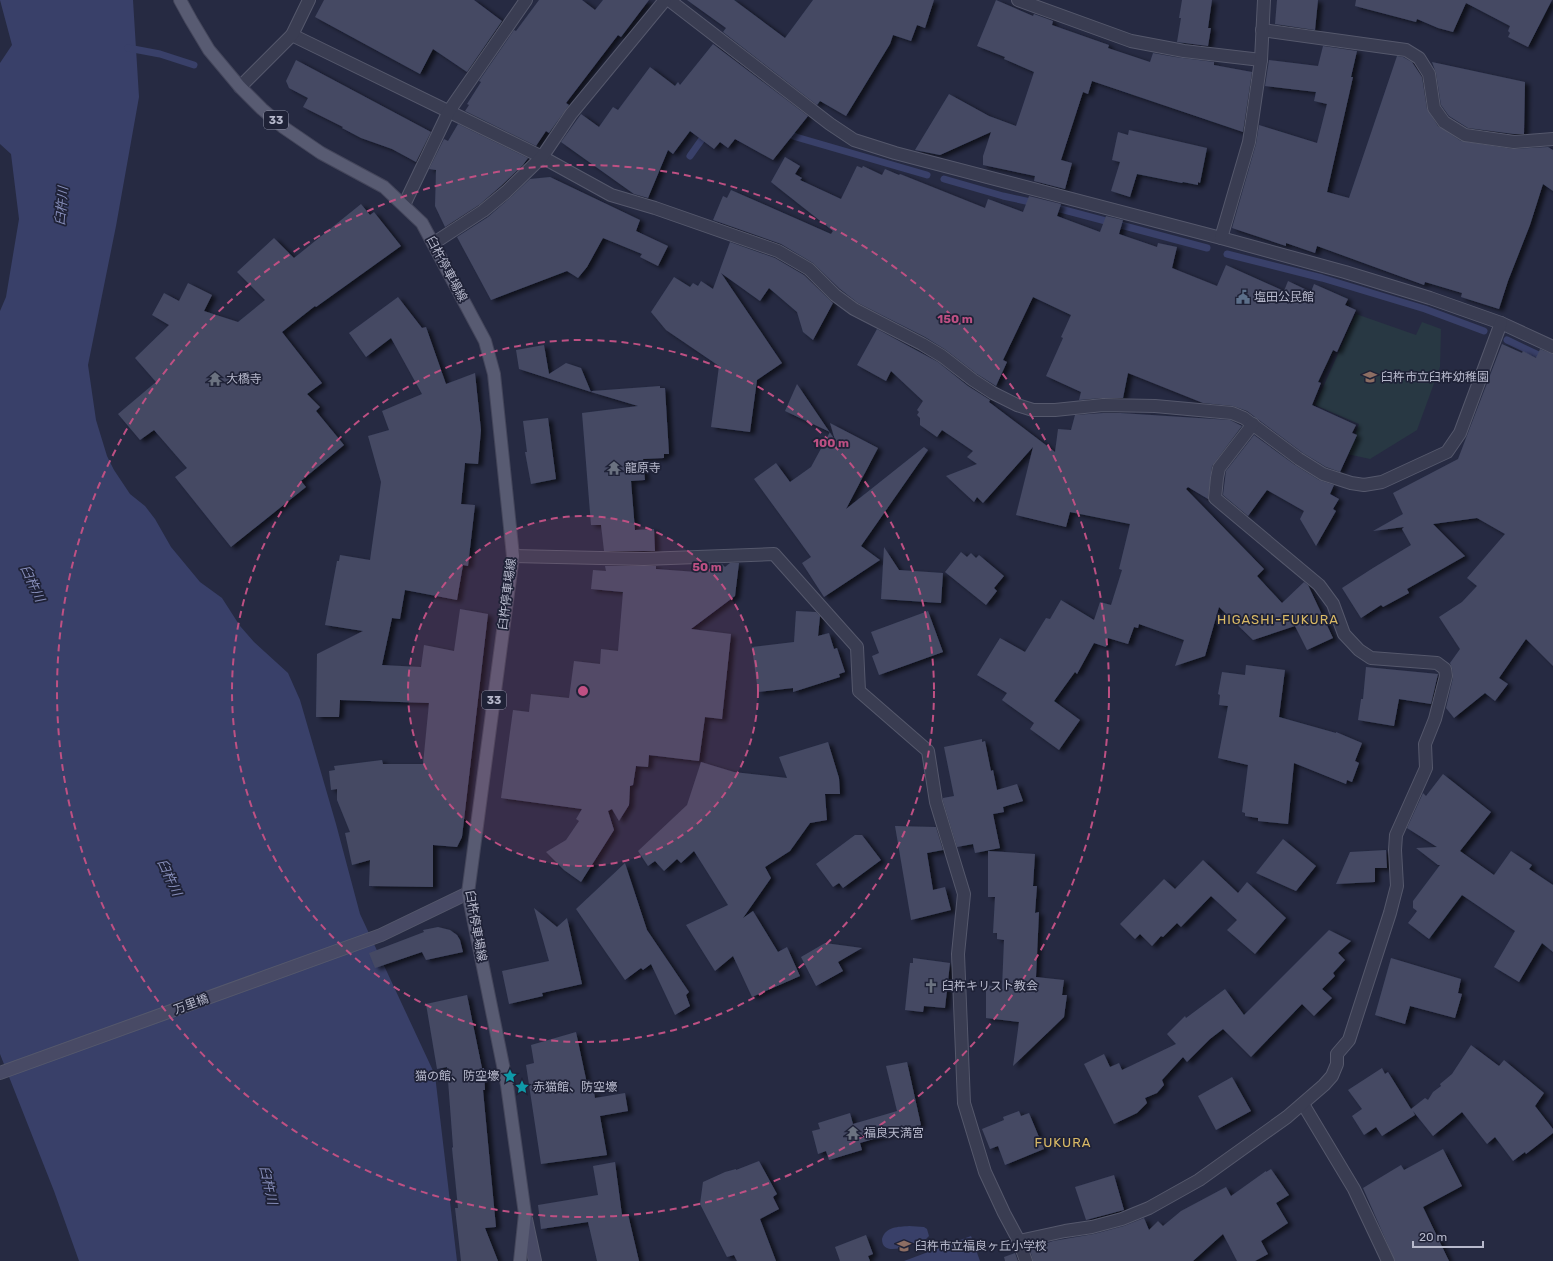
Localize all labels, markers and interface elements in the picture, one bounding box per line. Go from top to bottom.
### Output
road number: 33 [264,111,288,129]
water label: 臼杵川 [52,184,71,226]
street label: 臼杵停車場線 [424,234,470,304]
public building icon: 塩田公民館 [1235,289,1251,305]
place label: 塩田公民館 [1254,290,1314,304]
text: 150 m [937,312,973,326]
school or university icon: 臼杵市立臼杵幼稚園 [1362,369,1378,385]
place label: 臼杵市立臼杵幼稚園 [1381,370,1489,384]
temple icon: 大橋寺 [207,371,223,387]
place label: 大橋寺 [226,372,262,386]
text: 100 m [813,436,849,450]
temple icon: 龍原寺 [606,460,622,476]
place label: 龍原寺 [625,461,661,475]
street label: 臼杵停車場線 [496,557,518,631]
text: 50 m [692,560,722,574]
water label: 臼杵川 [18,562,48,606]
district label: HIGASHI-FUKURA [1217,612,1339,627]
centre of rings [576,684,590,698]
road number: 33 [482,691,506,709]
water label: 臼杵川 [155,856,185,900]
street label: 臼杵停車場線 [463,889,489,963]
church icon: 臼杵キリスト教会 [923,978,939,994]
place label: 臼杵キリスト教会 [942,979,1038,993]
street label: 万里橋 [172,991,210,1017]
place icon: 猫の館、防空壕 [502,1068,518,1084]
place label: 猫の館、防空壕 [415,1069,500,1083]
place icon: 赤猫館、防空壕 [514,1079,530,1095]
place label: 赤猫館、防空壕 [533,1080,618,1094]
temple icon: 福良天満宮 [845,1125,861,1141]
place label: 福良天満宮 [864,1126,924,1140]
district label: FUKURA [1035,1135,1091,1150]
water label: 臼杵川 [257,1164,281,1208]
scale bar [1413,1223,1483,1249]
text: 20 m [1419,1230,1447,1244]
school or university icon: 臼杵市立福良ヶ丘小学校 [896,1238,912,1254]
place label: 臼杵市立福良ヶ丘小学校 [915,1239,1047,1253]

